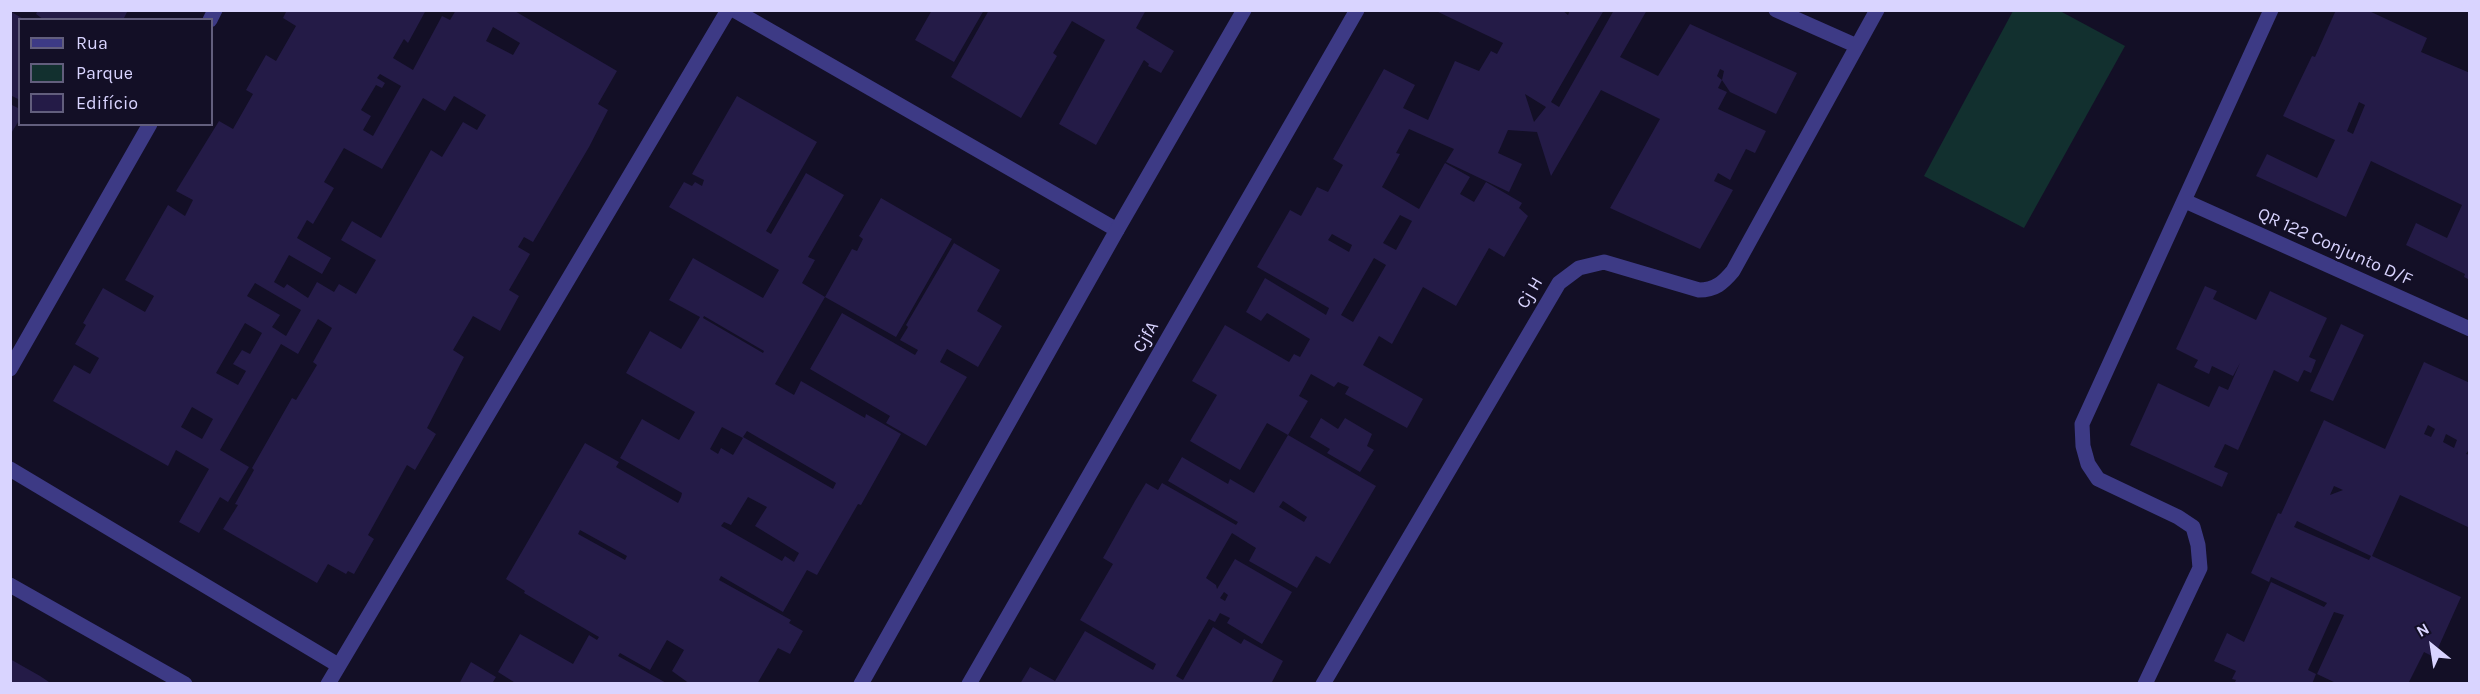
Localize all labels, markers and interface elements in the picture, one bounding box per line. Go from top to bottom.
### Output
legend [18,18,213,126]
text: Rua [76,32,108,54]
text: Parque [76,62,133,84]
text: Edifício [76,92,138,114]
street label: QR 122 Conjunto D/F [2254,203,2416,291]
street label: Cj H [1512,273,1548,313]
street label: CjfA [1129,318,1163,356]
north arrow [2402,616,2462,676]
text: N [2413,619,2432,641]

